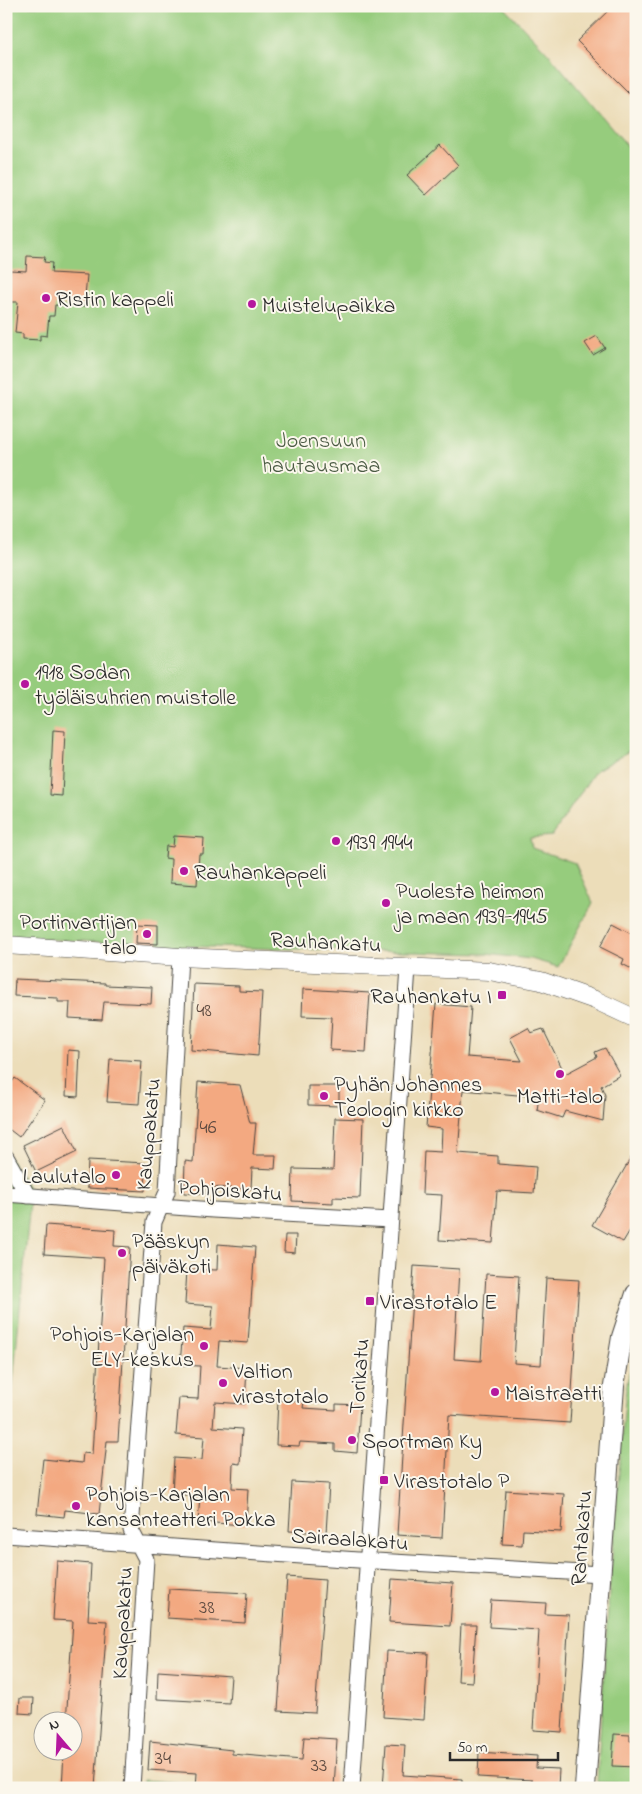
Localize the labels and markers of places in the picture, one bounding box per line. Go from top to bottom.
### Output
place label: Ristin kappeli [56,285,174,317]
place label: Muistelupaikka [262,291,395,323]
marker: Ristin kappeli [40,292,52,304]
marker: Muistelupaikka [246,298,258,310]
place label: 1918 Sodan työläisuhrien muistolle [35,658,236,716]
marker: 1918 Sodan työläisuhrien muistolle [19,678,31,690]
place label: 1939 1944 [346,828,413,860]
marker: 1939 1944 [330,835,342,847]
place label: Rauhankappeli [194,858,327,890]
marker: Rauhankappeli [178,865,190,877]
place label: Puolesta heimon ja maan 1939-1945 [393,877,548,934]
marker: Puolesta heimon ja maan 1939-1945 [380,897,392,909]
place label: Portinvartijan talo [19,908,137,965]
marker: Portinvartijan talo [141,928,153,940]
place label: Rauhankatu I [370,982,492,1014]
marker: Rauhankatu I [496,989,508,1001]
marker: Matti-talo [554,1068,566,1080]
place label: Pyhän Johannes Teologin kirkko [334,1070,482,1128]
place label: Matti-talo [517,1082,603,1114]
marker: Pyhän Johannes Teologin kirkko [318,1090,330,1102]
place label: Laulutalo [23,1162,106,1194]
marker: Laulutalo [110,1169,122,1181]
place label: Pääskyn päiväkoti [132,1227,211,1284]
marker: Pääskyn päiväkoti [116,1247,128,1259]
place label: Virastotalo E [379,1288,497,1320]
marker: Virastotalo E [364,1295,376,1307]
place label: Pohjois-Karjalan ELY-keskus [50,1320,194,1377]
marker: Pohjois-Karjalan ELY-keskus [198,1340,210,1352]
place label: Valtion virastotalo [232,1357,329,1414]
marker: Valtion virastotalo [217,1377,229,1389]
place label: Maistraatti [505,1379,602,1411]
marker: Maistraatti [489,1386,501,1398]
place label: Sportman Ky [362,1427,482,1460]
marker: Sportman Ky [346,1434,358,1446]
place label: Virastotalo P [393,1467,510,1499]
marker: Virastotalo P [378,1474,390,1486]
place label: Pohjois-Karjalan kansanteatteri Pokka [86,1480,276,1537]
marker: Pohjois-Karjalan kansanteatteri Pokka [70,1500,82,1512]

